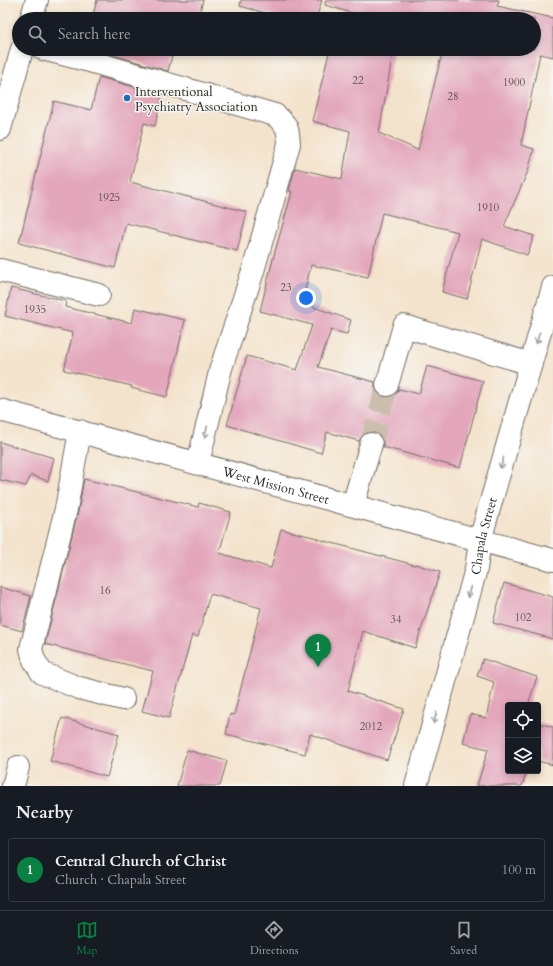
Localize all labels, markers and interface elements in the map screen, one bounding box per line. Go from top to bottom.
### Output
search box [12,12,541,56]
icon: search [26,23,48,45]
text: Search here [58,24,131,44]
house number: 22 [352,73,364,88]
house number: 1900 [503,75,526,90]
place label: Interventional Psychiatry Association [135,83,258,116]
house number: 28 [447,89,459,104]
marker: Interventional Psychiatry Association [122,93,132,103]
house number: 1925 [98,190,120,205]
house number: 1910 [477,200,500,215]
house number: 23 [280,280,292,295]
your location [296,288,316,308]
house number: 1935 [24,302,46,317]
one-way arrow [534,331,541,344]
one-way arrow [202,425,209,438]
one-way arrow [498,456,505,469]
street label: West Mission Street [219,463,331,509]
street label: Chapala Street [467,495,502,577]
house number: 16 [99,583,111,598]
one-way arrow [465,586,473,599]
house number: 102 [515,610,532,625]
house number: 34 [390,612,402,627]
pin: 1 [305,634,331,667]
map controls [505,702,541,774]
button: locate [505,702,541,738]
one-way arrow [431,711,438,724]
house number: 2012 [360,719,383,734]
button: layers [505,738,541,774]
text: Nearby [16,801,73,824]
text: Central Church of Christ [55,851,226,871]
text: 1 [27,861,33,879]
text: 100 m [502,861,536,879]
text: Church · Chapala Street [55,871,186,889]
tab: Map [76,919,98,958]
tab: Directions [250,919,298,958]
tab: Saved [450,919,477,958]

